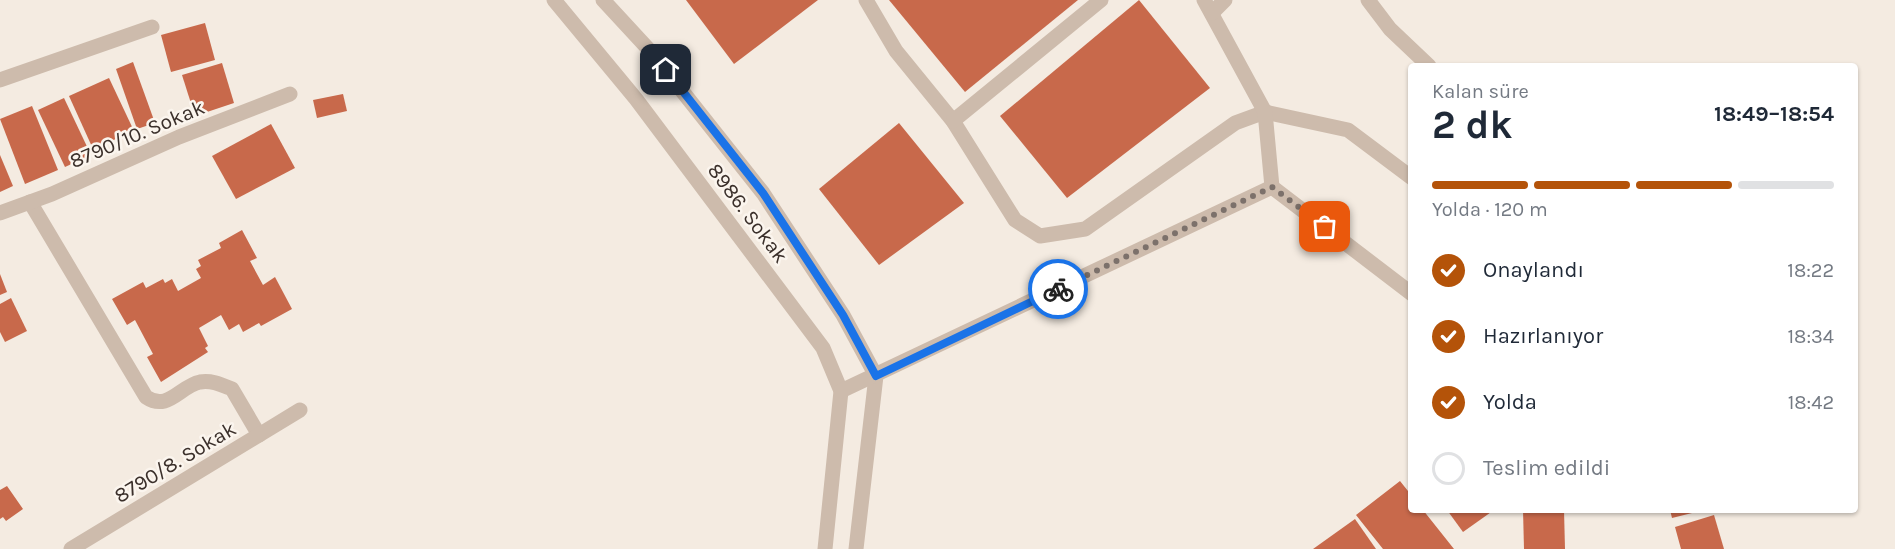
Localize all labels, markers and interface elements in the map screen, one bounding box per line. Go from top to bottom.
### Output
pin [640,44,691,95]
icon: home [649,53,682,86]
text: Kalan süre [1432,80,1529,103]
street label: 8790/10. Sokak [66,95,208,173]
text: 18:49–18:54 [1714,101,1834,127]
text: 2 dk [1432,102,1512,148]
street label: 8986. Sokak [703,159,793,268]
text: Yolda · 120 m [1432,198,1548,221]
pin [1299,201,1350,252]
icon: bag [1308,210,1341,243]
icon: check [1432,254,1465,287]
text: Onaylandı [1483,257,1584,283]
courier [1028,259,1088,319]
text: 18:22 [1787,259,1834,282]
icon: bike [1042,273,1075,306]
icon: check [1432,320,1465,353]
text: Hazırlanıyor [1483,323,1603,349]
text: 18:34 [1788,325,1834,348]
icon: check [1432,386,1465,419]
text: Yolda [1483,389,1537,415]
text: 18:42 [1788,391,1834,414]
street label: 8790/8. Sokak [110,416,240,508]
text: Teslim edildi [1483,455,1610,481]

